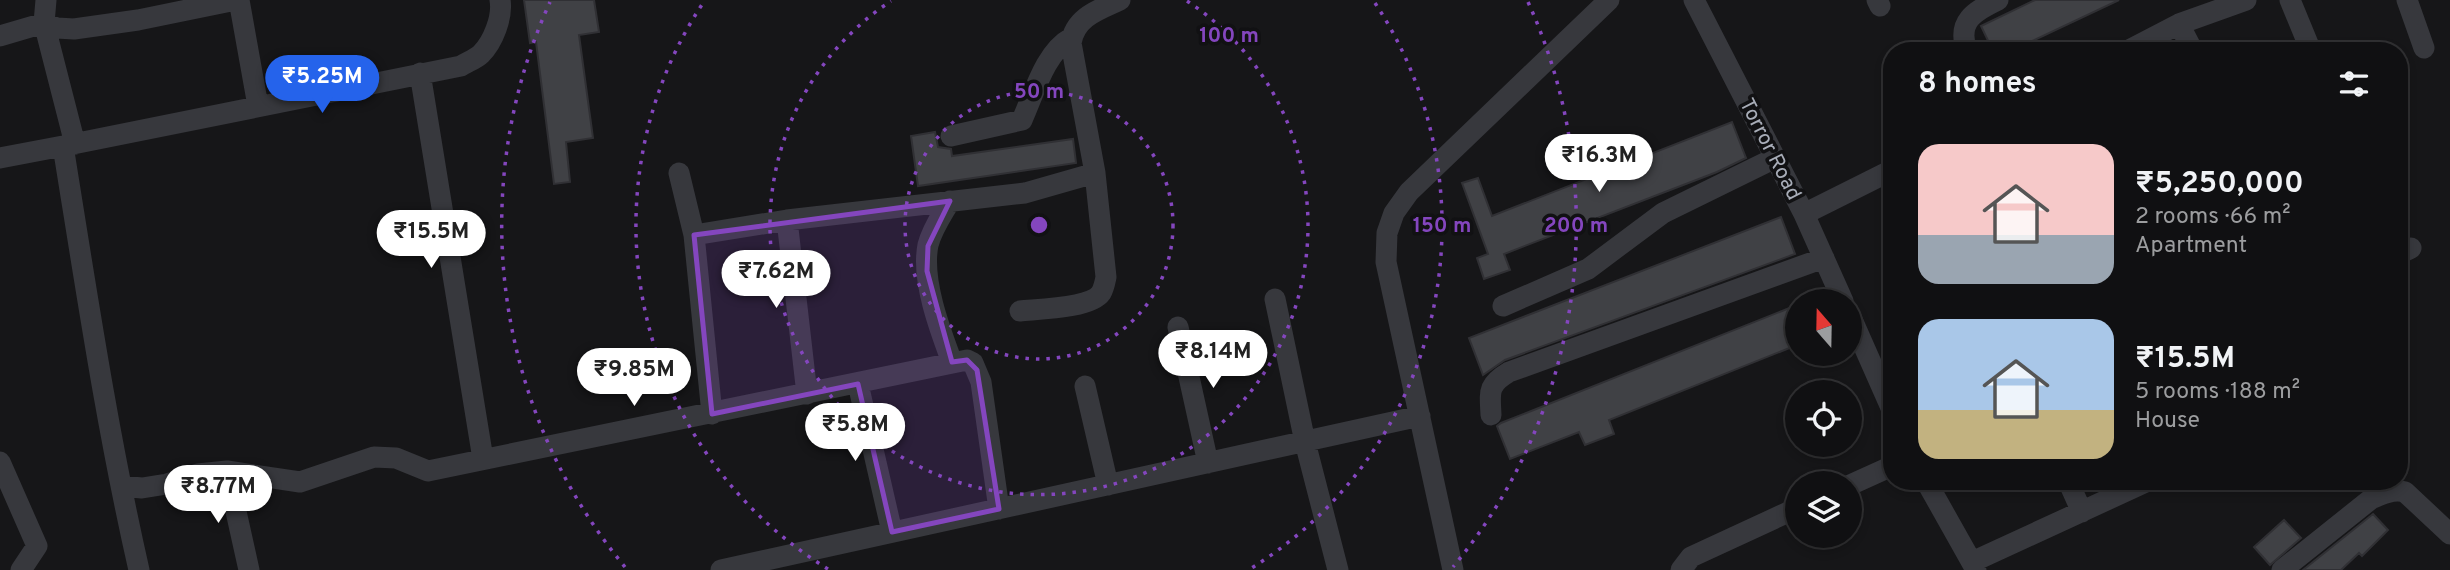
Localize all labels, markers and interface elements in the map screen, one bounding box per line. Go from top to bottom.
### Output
text: 100 m [1199,23,1259,50]
pin: ₹5.25M [265,55,379,115]
text: ₹5.25M [281,63,363,92]
icon: filters [2335,65,2373,103]
text: 8 homes [1918,66,2037,103]
text: 50 m [1014,79,1064,106]
street label: Torror Road [1732,94,1807,205]
pin: ₹16.3M [1542,134,1656,194]
text: ₹16.3M [1561,142,1637,171]
text: ₹5,250,000 [2135,166,2304,203]
icon: home [1974,172,2058,256]
text: 2 rooms · 66 m² [2135,203,2291,232]
pin: ₹15.5M [374,210,488,270]
centre of rings [1027,213,1051,237]
text: 150 m [1413,213,1471,240]
text: 200 m [1544,213,1608,240]
text: ₹15.5M [393,218,469,247]
text: Apartment [2135,232,2247,261]
pin: ₹7.62M [719,250,833,310]
text: ₹7.62M [738,258,814,287]
north arrow [1785,289,1862,366]
map controls [1785,289,1862,548]
pin: ₹8.14M [1156,330,1270,390]
text: ₹8.14M [1174,338,1252,367]
text: ₹15.5M [2135,341,2235,378]
icon: home [1974,347,2058,431]
pin: ₹9.85M [577,348,691,408]
text: ₹9.85M [593,356,675,385]
text: 5 rooms · 188 m² [2135,378,2300,407]
button: locate [1785,380,1862,457]
pin: ₹5.8M [806,404,904,463]
text: House [2135,407,2200,436]
text: ₹5.8M [821,411,889,440]
pin: ₹8.77M [161,466,275,525]
button: layers [1785,471,1862,548]
text: ₹8.77M [180,473,256,502]

